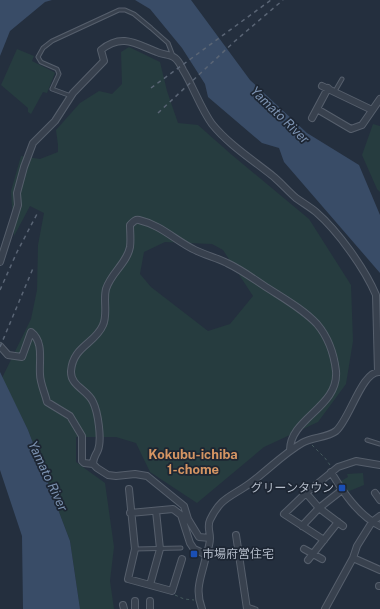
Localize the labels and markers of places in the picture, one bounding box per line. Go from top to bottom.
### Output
place label: グリーンタウン [251,481,334,495]
marker: グリーンタウン [337,483,347,493]
place label: 市場府営住宅 [202,547,274,561]
marker: 市場府営住宅 [189,549,199,559]

